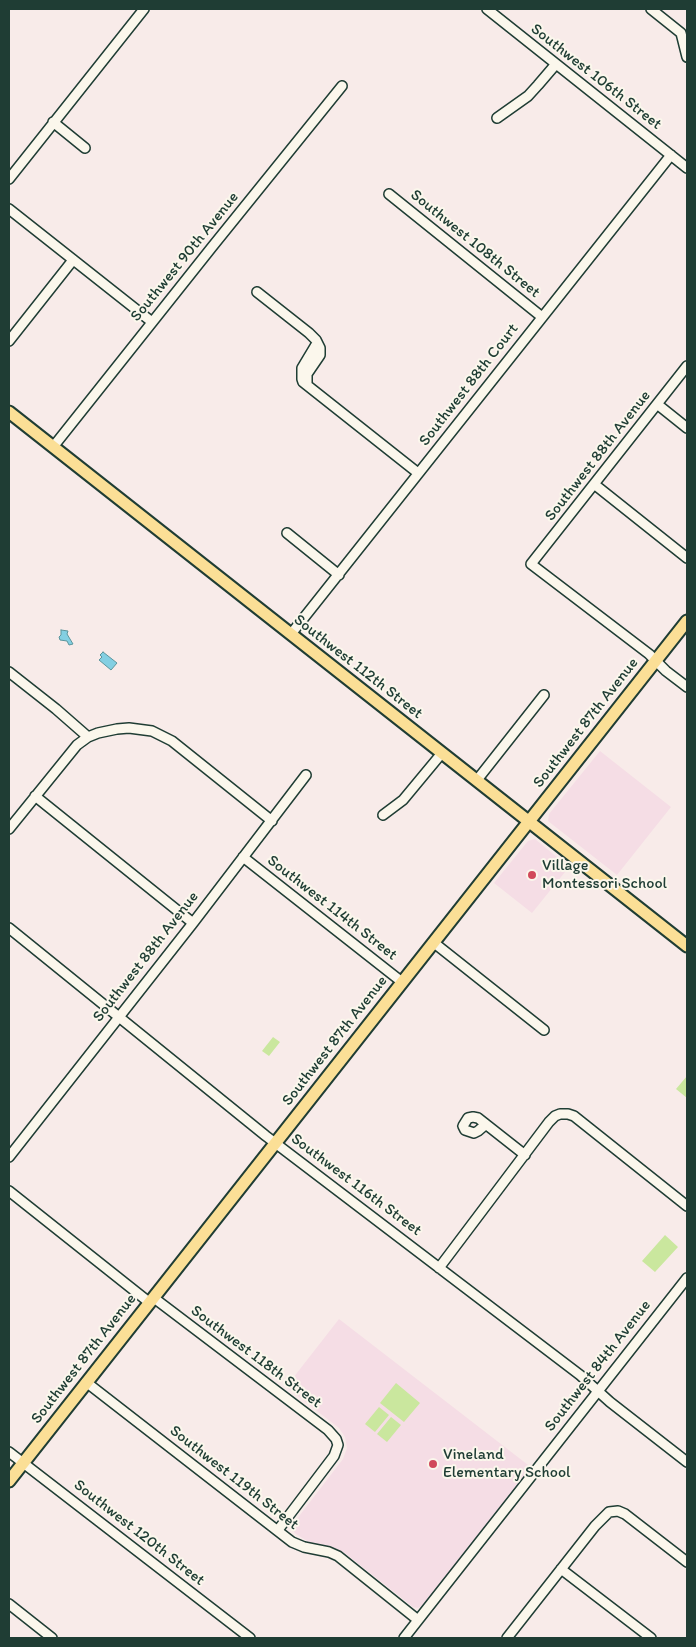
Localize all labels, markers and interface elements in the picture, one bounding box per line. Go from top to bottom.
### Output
street label: Southwest 106th Street [527,20,665,134]
street label: Southwest 108th Street [406,186,544,302]
street label: Southwest 90th Avenue [127,188,243,326]
street label: Southwest 88th Court [415,320,523,450]
street label: Southwest 88th Avenue [541,387,655,525]
street label: Southwest 112th Street [290,611,426,723]
street label: Southwest 87th Avenue [529,654,643,792]
street label: Southwest 114th Street [263,851,401,965]
place label: Village Montessori School [542,856,667,894]
marker: Village Montessori School [526,869,538,881]
street label: Southwest 88th Avenue [89,888,203,1026]
street label: Southwest 87th Avenue [278,972,392,1110]
street label: Southwest 116th Street [287,1130,425,1240]
street label: Southwest 87th Avenue [27,1290,141,1428]
street label: Southwest 84th Avenue [541,1296,655,1436]
street label: Southwest 118th Street [187,1301,325,1413]
street label: Southwest 119th Street [166,1422,302,1534]
place label: Vineland Elementary School [443,1445,571,1483]
marker: Vineland Elementary School [427,1458,439,1470]
street label: Southwest 120th Street [70,1476,208,1590]

